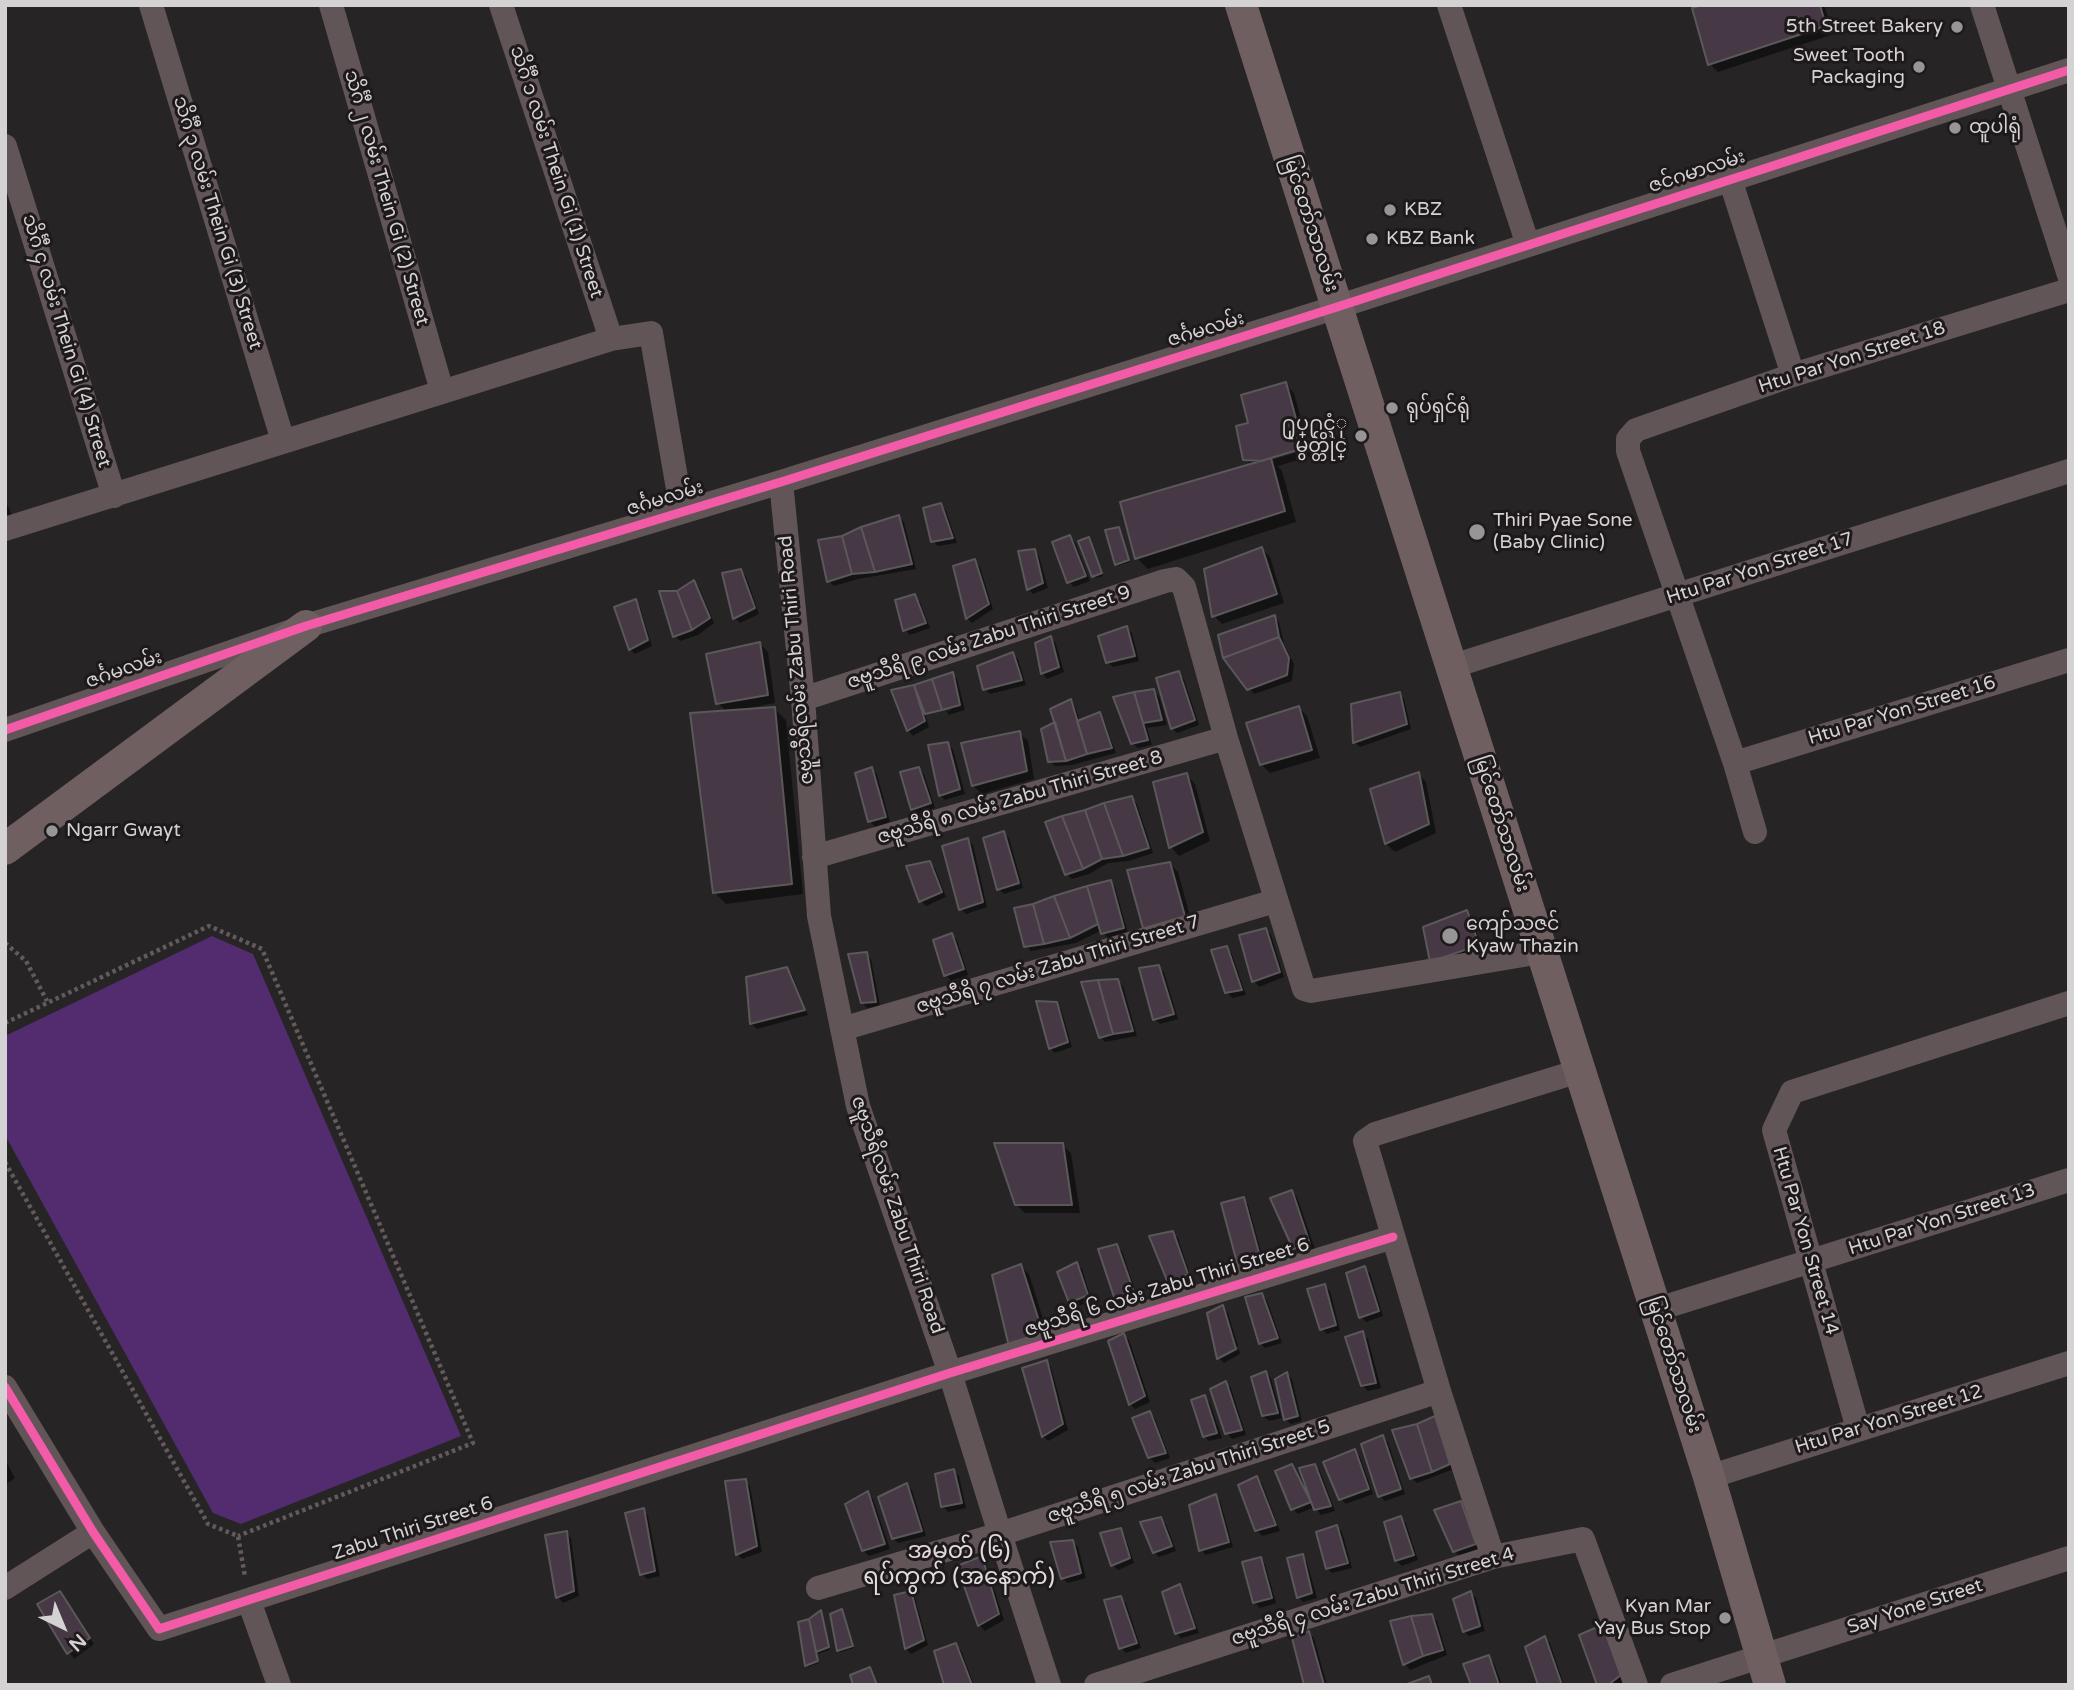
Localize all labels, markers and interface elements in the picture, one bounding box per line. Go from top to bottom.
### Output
place label: 5th Street Bakery [1786,16,1943,38]
marker: 5th Street Bakery [1949,19,1965,35]
street label: သိင်္ဂီ ၁ လမ်း Thein Gi (1) Street [504,43,608,301]
place label: Sweet Tooth Packaging [1793,45,1905,89]
marker: Sweet Tooth Packaging [1911,59,1927,75]
street label: သိင်္ဂီ ၂ လမ်း Thein Gi (2) Street [339,68,433,328]
street label: သိင်္ဂီ ၃ လမ်း Thein Gi (3) Street [168,94,266,352]
place label: ထူပါရုံ [1969,117,2021,139]
marker: ထူပါရုံ [1947,120,1963,136]
street label: ဇင်ဂမာလမ်း [1646,146,1748,198]
street label: မြင်တော်သာလမ်း [1277,153,1343,295]
place label: KBZ [1404,199,1442,221]
marker: KBZ [1382,202,1398,218]
street label: သိင်္ဂီ ၄ လမ်း Thein Gi (4) Street [17,212,115,470]
place label: KBZ Bank [1386,228,1475,250]
marker: KBZ Bank [1364,231,1380,247]
street label: ဇင်္ဂမလမ်း [1165,307,1247,353]
street label: Htu Par Yon Street 18 [1756,317,1948,399]
place label: ရုပ်ရှင်ရုံ [1406,397,1470,419]
marker: ရုပ်ရှင်ရုံ [1384,400,1400,416]
place label: ႐ုပ္႐ွင္ရံု မွတ္တိုင္ [1282,414,1347,458]
marker: ႐ုပ္႐ွင္ရံု မွတ္တိုင္ [1353,428,1369,444]
street label: ဇင်္ဂမလမ်း [624,476,706,522]
place label: Thiri Pyae Sone (Baby Clinic) [1493,510,1633,554]
marker: Thiri Pyae Sone (Baby Clinic) [1467,522,1487,542]
street label: Htu Par Yon Street 17 [1664,528,1856,610]
street label: ဇဗူသီရိလမ်း Zabu Thiri Road [775,535,819,785]
street label: ဇဗူသီရိ ၉ လမ်း Zabu Thiri Street 9 [844,581,1134,695]
street label: ဇင်္ဂမလမ်း [83,646,165,694]
street label: Htu Par Yon Street 16 [1805,672,1999,750]
street label: ဇဗူသီရိ ၈ လမ်း Zabu Thiri Street 8 [875,746,1165,850]
street label: မြင်တော်သာလမ်း [1468,753,1534,895]
place label: Ngarr Gwayt [66,820,181,842]
marker: Ngarr Gwayt [44,823,60,839]
street label: ဇဗူသီရိ ၇ လမ်း Zabu Thiri Street 7 [913,911,1203,1019]
place label: ကျော်သဇင် Kyaw Thazin [1466,914,1579,958]
marker: ကျော်သဇင် Kyaw Thazin [1440,926,1460,946]
street label: ဇဗူသီရိလမ်း Zabu Thiri Road [846,1093,948,1337]
street label: Htu Par Yon Street 14 [1767,1144,1843,1338]
street label: Htu Par Yon Street 13 [1846,1179,2038,1261]
street label: ဇဗူသီရိ ၆ လမ်း Zabu Thiri Street 6 [1022,1234,1312,1342]
street label: မြင်တော်သာလမ်း [1640,1294,1706,1436]
street label: Htu Par Yon Street 12 [1792,1381,1986,1459]
street label: ဇဗူသီရိ ၅ လမ်း Zabu Thiri Street 5 [1045,1415,1333,1529]
street label: Zabu Thiri Street 6 [330,1492,496,1566]
district label: အမှတ် (၆) ရပ်ကွက် (အနောက်) [863,1538,1055,1592]
street label: ဇဗူသီရိ ၄ လမ်း Zabu Thiri Street 4 [1229,1543,1517,1651]
street label: Say Yone Street [1844,1574,1986,1640]
north arrow [28,1592,98,1662]
place label: Kyan Mar Yay Bus Stop [1594,1596,1711,1640]
marker: Kyan Mar Yay Bus Stop [1717,1610,1733,1626]
text: N [64,1629,90,1656]

